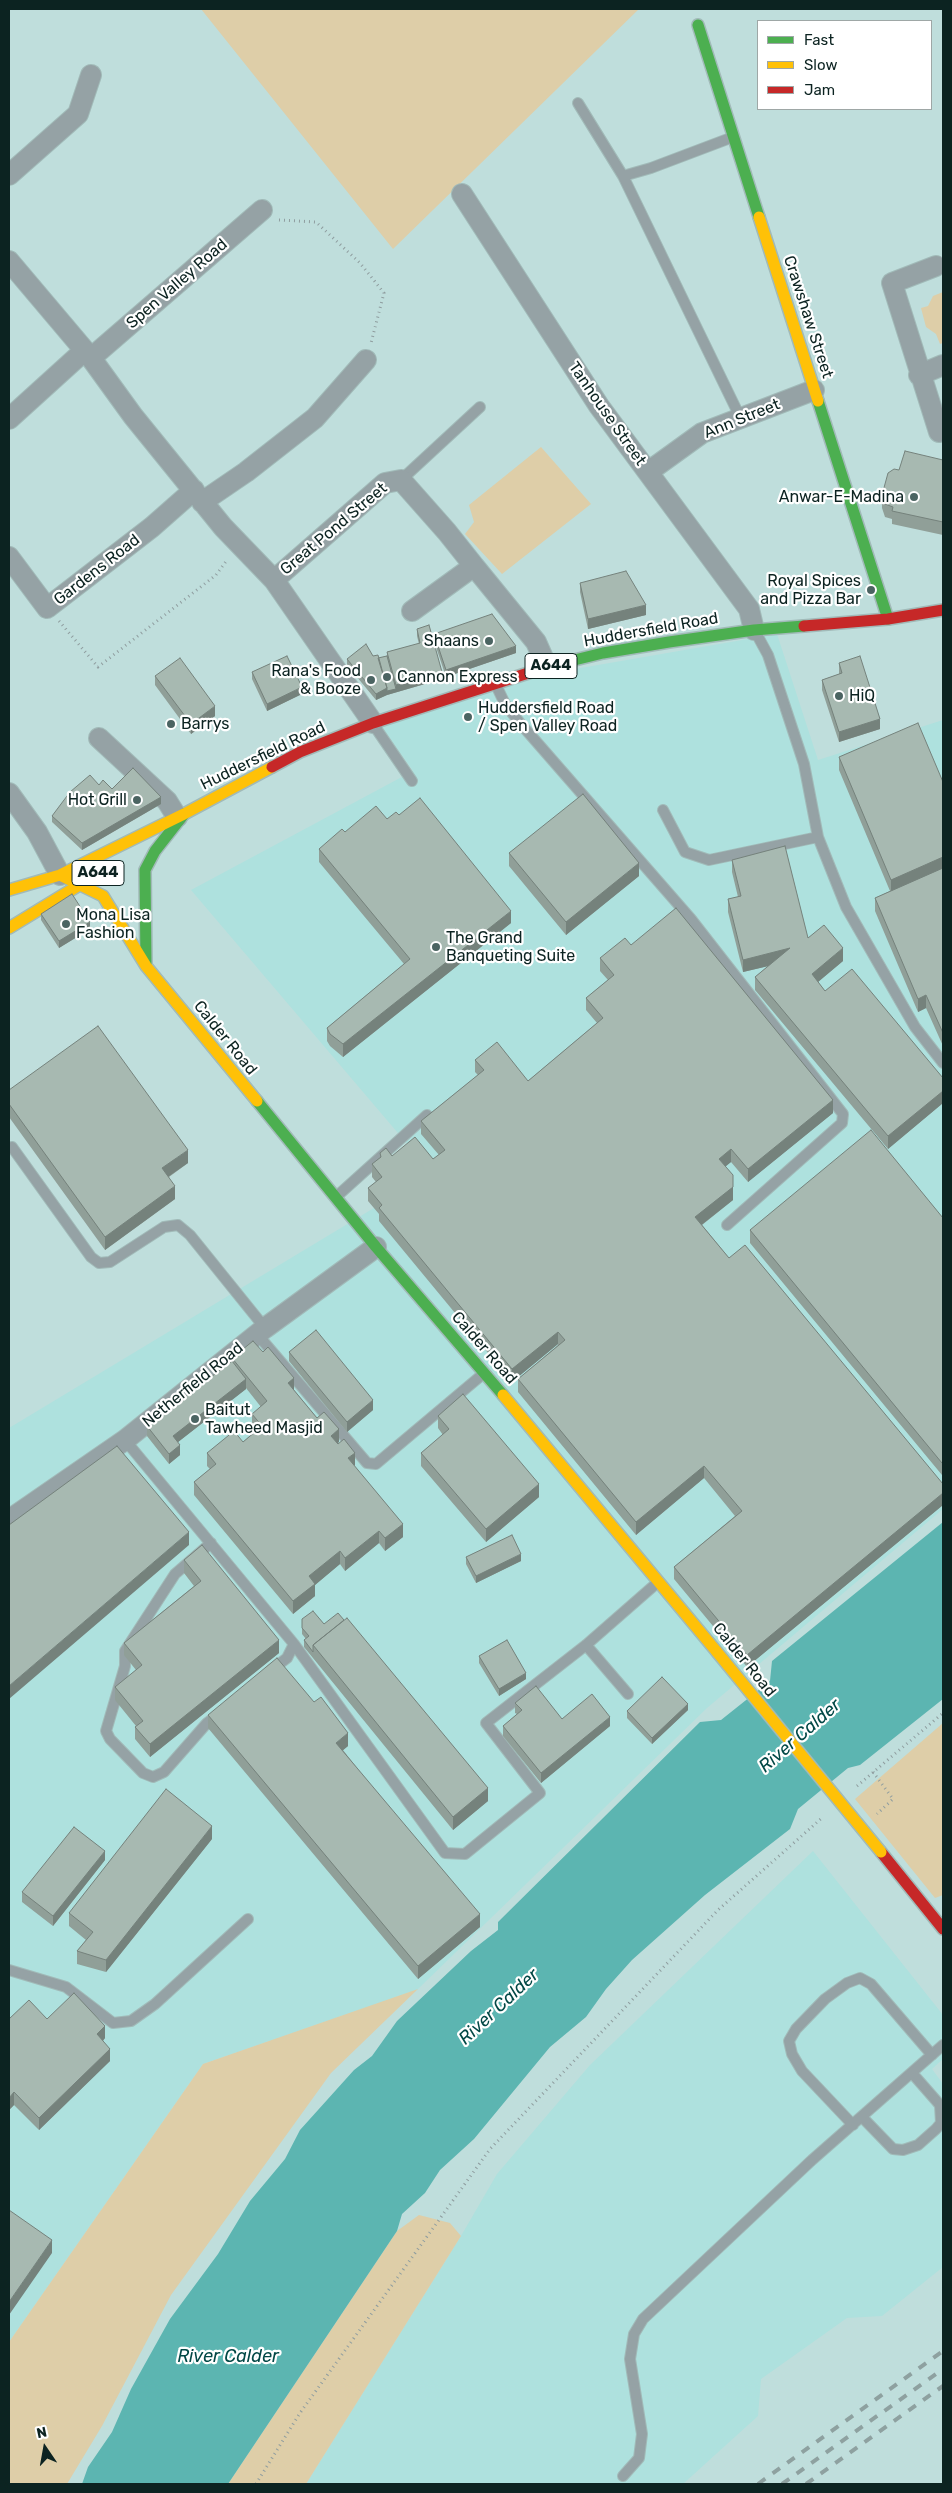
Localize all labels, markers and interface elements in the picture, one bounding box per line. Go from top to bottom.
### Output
legend [757,20,932,110]
text: Fast [804,31,834,49]
text: Slow [804,56,837,74]
text: Jam [804,81,835,99]
street label: Spen Valley Road [123,235,231,333]
street label: Crawshaw Street [779,253,837,381]
street label: Tanhouse Street [564,358,650,470]
street label: Ann Street [701,395,783,443]
street label: Great Pond Street [277,479,391,579]
place label: Anwar-E-Madina [779,487,904,507]
marker: Anwar-E-Madina [908,491,920,503]
street label: Gardens Road [50,530,144,610]
place label: Royal Spices and Pizza Bar [760,571,861,609]
marker: Royal Spices and Pizza Bar [865,584,877,596]
street label: Huddersfield Road [582,609,720,651]
place label: Shaans [424,631,479,651]
marker: Shaans [483,635,495,647]
road number: A644 [525,654,577,678]
place label: Rana's Food & Booze [271,661,361,699]
place label: Cannon Express [397,667,518,687]
marker: Cannon Express [381,671,393,683]
marker: Rana's Food & Booze [365,674,377,686]
place label: HiQ [849,686,875,706]
marker: HiQ [833,690,845,702]
place label: Huddersfield Road / Spen Valley Road [478,698,617,736]
marker: Huddersfield Road / Spen Valley Road [462,711,474,723]
place label: Barrys [181,714,229,734]
marker: Barrys [165,718,177,730]
street label: Huddersfield Road [198,718,328,794]
place label: Hot Grill [68,790,127,810]
marker: Hot Grill [131,794,143,806]
road number: A644 [72,860,124,886]
place label: Mona Lisa Fashion [76,905,150,943]
marker: Mona Lisa Fashion [60,918,72,930]
place label: The Grand Banqueting Suite [446,928,575,966]
marker: The Grand Banqueting Suite [430,941,442,953]
street label: Calder Road [189,997,261,1079]
street label: Calder Road [447,1308,521,1388]
street label: Netherfield Road [139,1339,247,1431]
place label: Baitut Tawheed Masjid [205,1400,323,1438]
marker: Baitut Tawheed Masjid [189,1413,201,1425]
street label: Calder Road [708,1619,780,1701]
water label: River Calder [755,1694,845,1778]
water label: River Calder [454,1964,544,2050]
water label: River Calder [177,2346,279,2368]
north arrow [20,2423,70,2473]
text: N [35,2423,48,2442]

